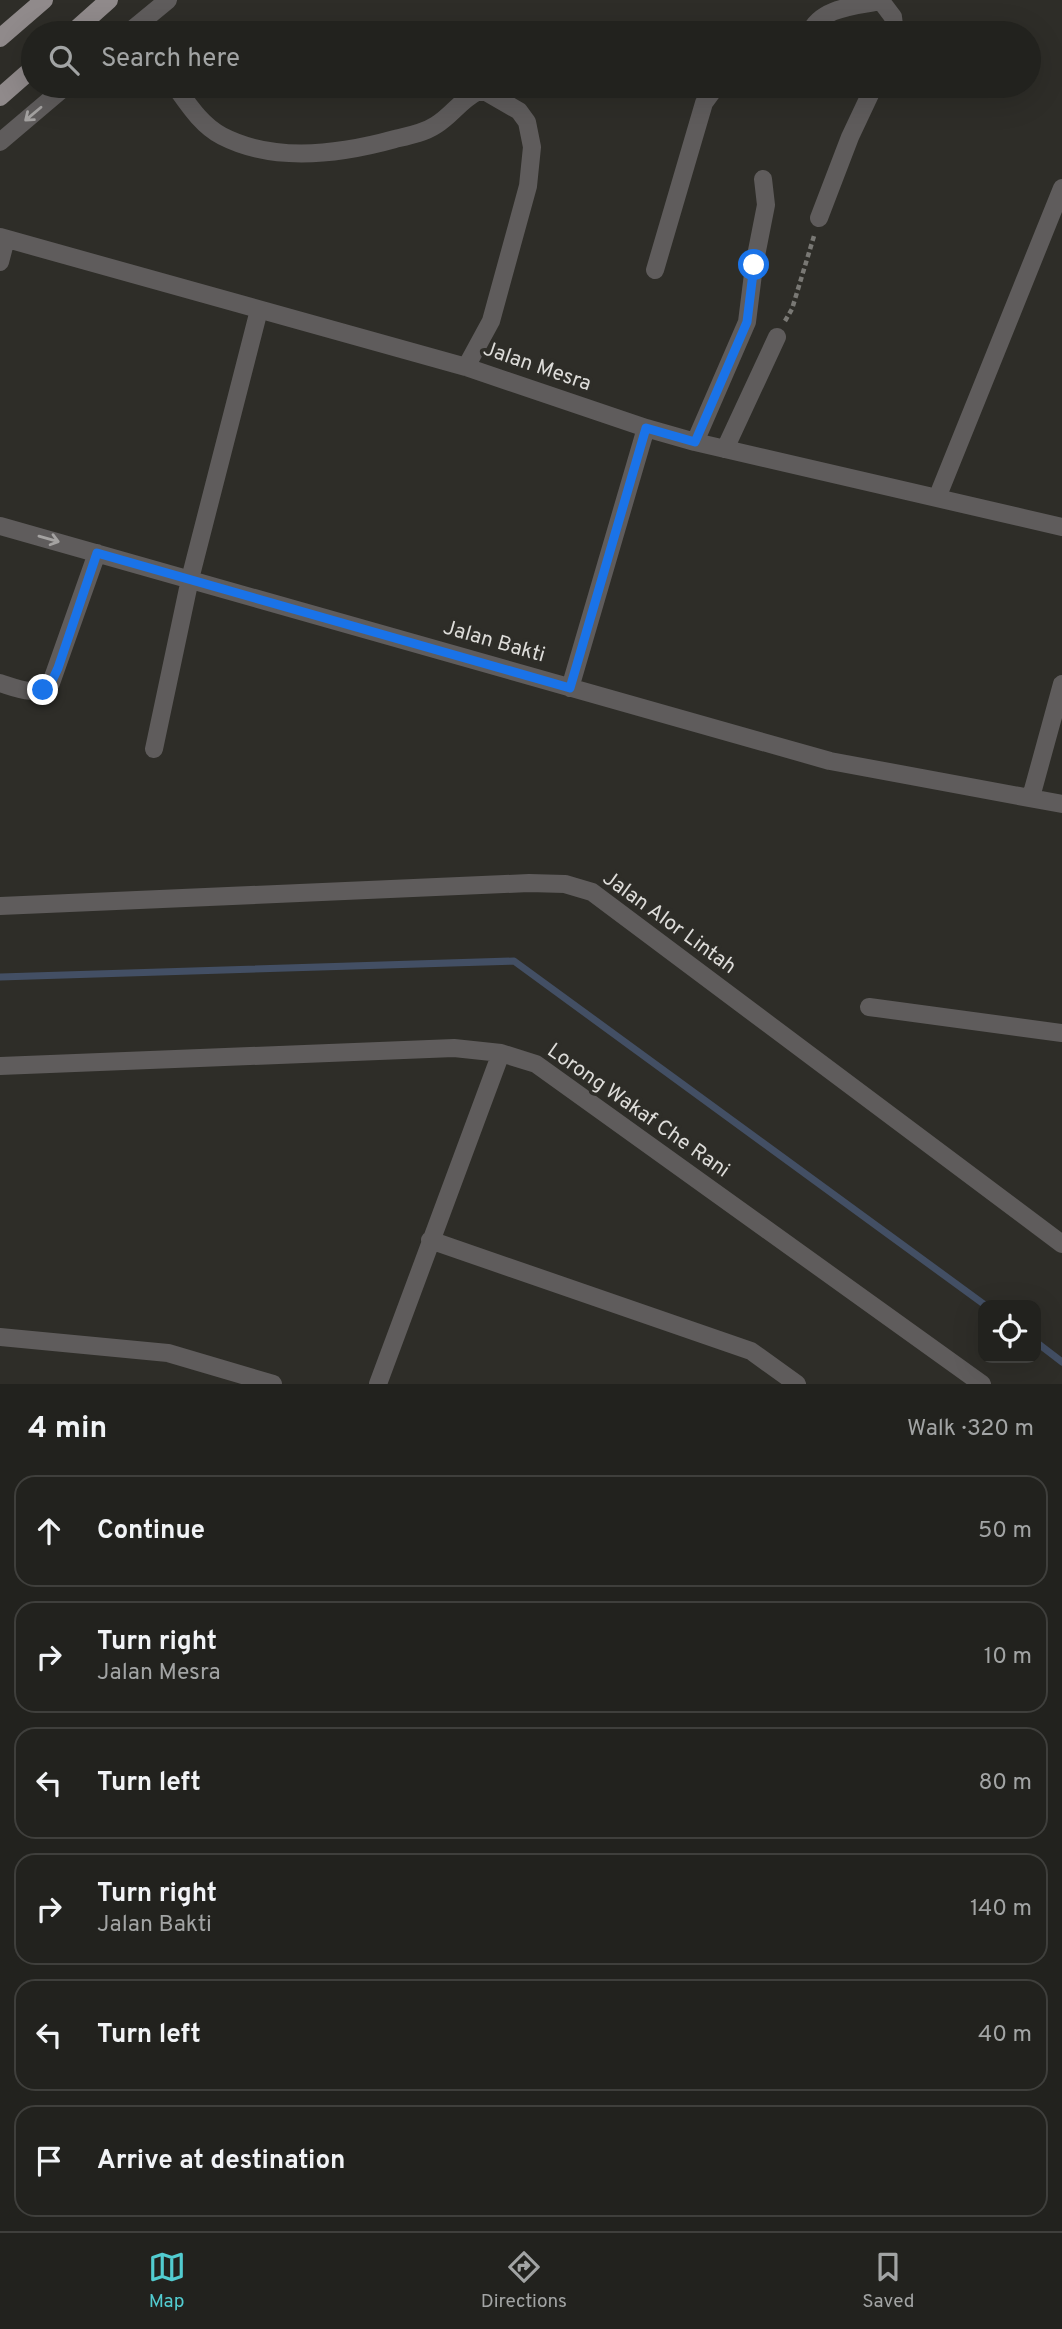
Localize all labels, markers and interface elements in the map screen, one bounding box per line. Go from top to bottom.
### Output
search box [21,21,1041,98]
icon: search [45,41,83,79]
text: Search here [101,43,240,76]
one-way arrow [25,106,43,122]
route start [738,249,769,280]
street label: Jalan Mesra [479,336,595,398]
one-way arrow [37,534,59,547]
street label: Jalan Bakti [440,615,548,669]
route end [27,674,58,705]
street label: Jalan Alor Lintah [597,865,741,981]
street label: Lorong Wakaf Che Rani [541,1038,735,1184]
map controls [978,1300,1041,1363]
button: locate [978,1300,1041,1363]
text: 4 min [28,1411,107,1448]
text: Walk · 320 m [907,1415,1034,1444]
icon: ahead [30,1512,68,1550]
text: Continue [97,1515,205,1548]
text: 50 m [978,1517,1032,1546]
text: Turn right [97,1626,217,1659]
icon: right [30,1638,68,1676]
text: 10 m [984,1643,1032,1672]
text: Jalan Mesra [97,1659,221,1688]
icon: left [30,1764,68,1802]
text: Turn left [97,1767,201,1800]
text: 80 m [979,1769,1032,1798]
text: Turn right [97,1878,217,1911]
icon: right [30,1890,68,1928]
text: 140 m [970,1895,1032,1924]
text: Jalan Bakti [97,1911,212,1940]
icon: left [30,2016,68,2054]
text: Turn left [97,2019,201,2052]
text: 40 m [978,2021,1032,2050]
icon: arrive [30,2142,68,2180]
text: Arrive at destination [97,2145,345,2178]
tab: Map [148,2248,186,2314]
tab: Directions [481,2248,567,2314]
tab: Saved [862,2248,914,2314]

